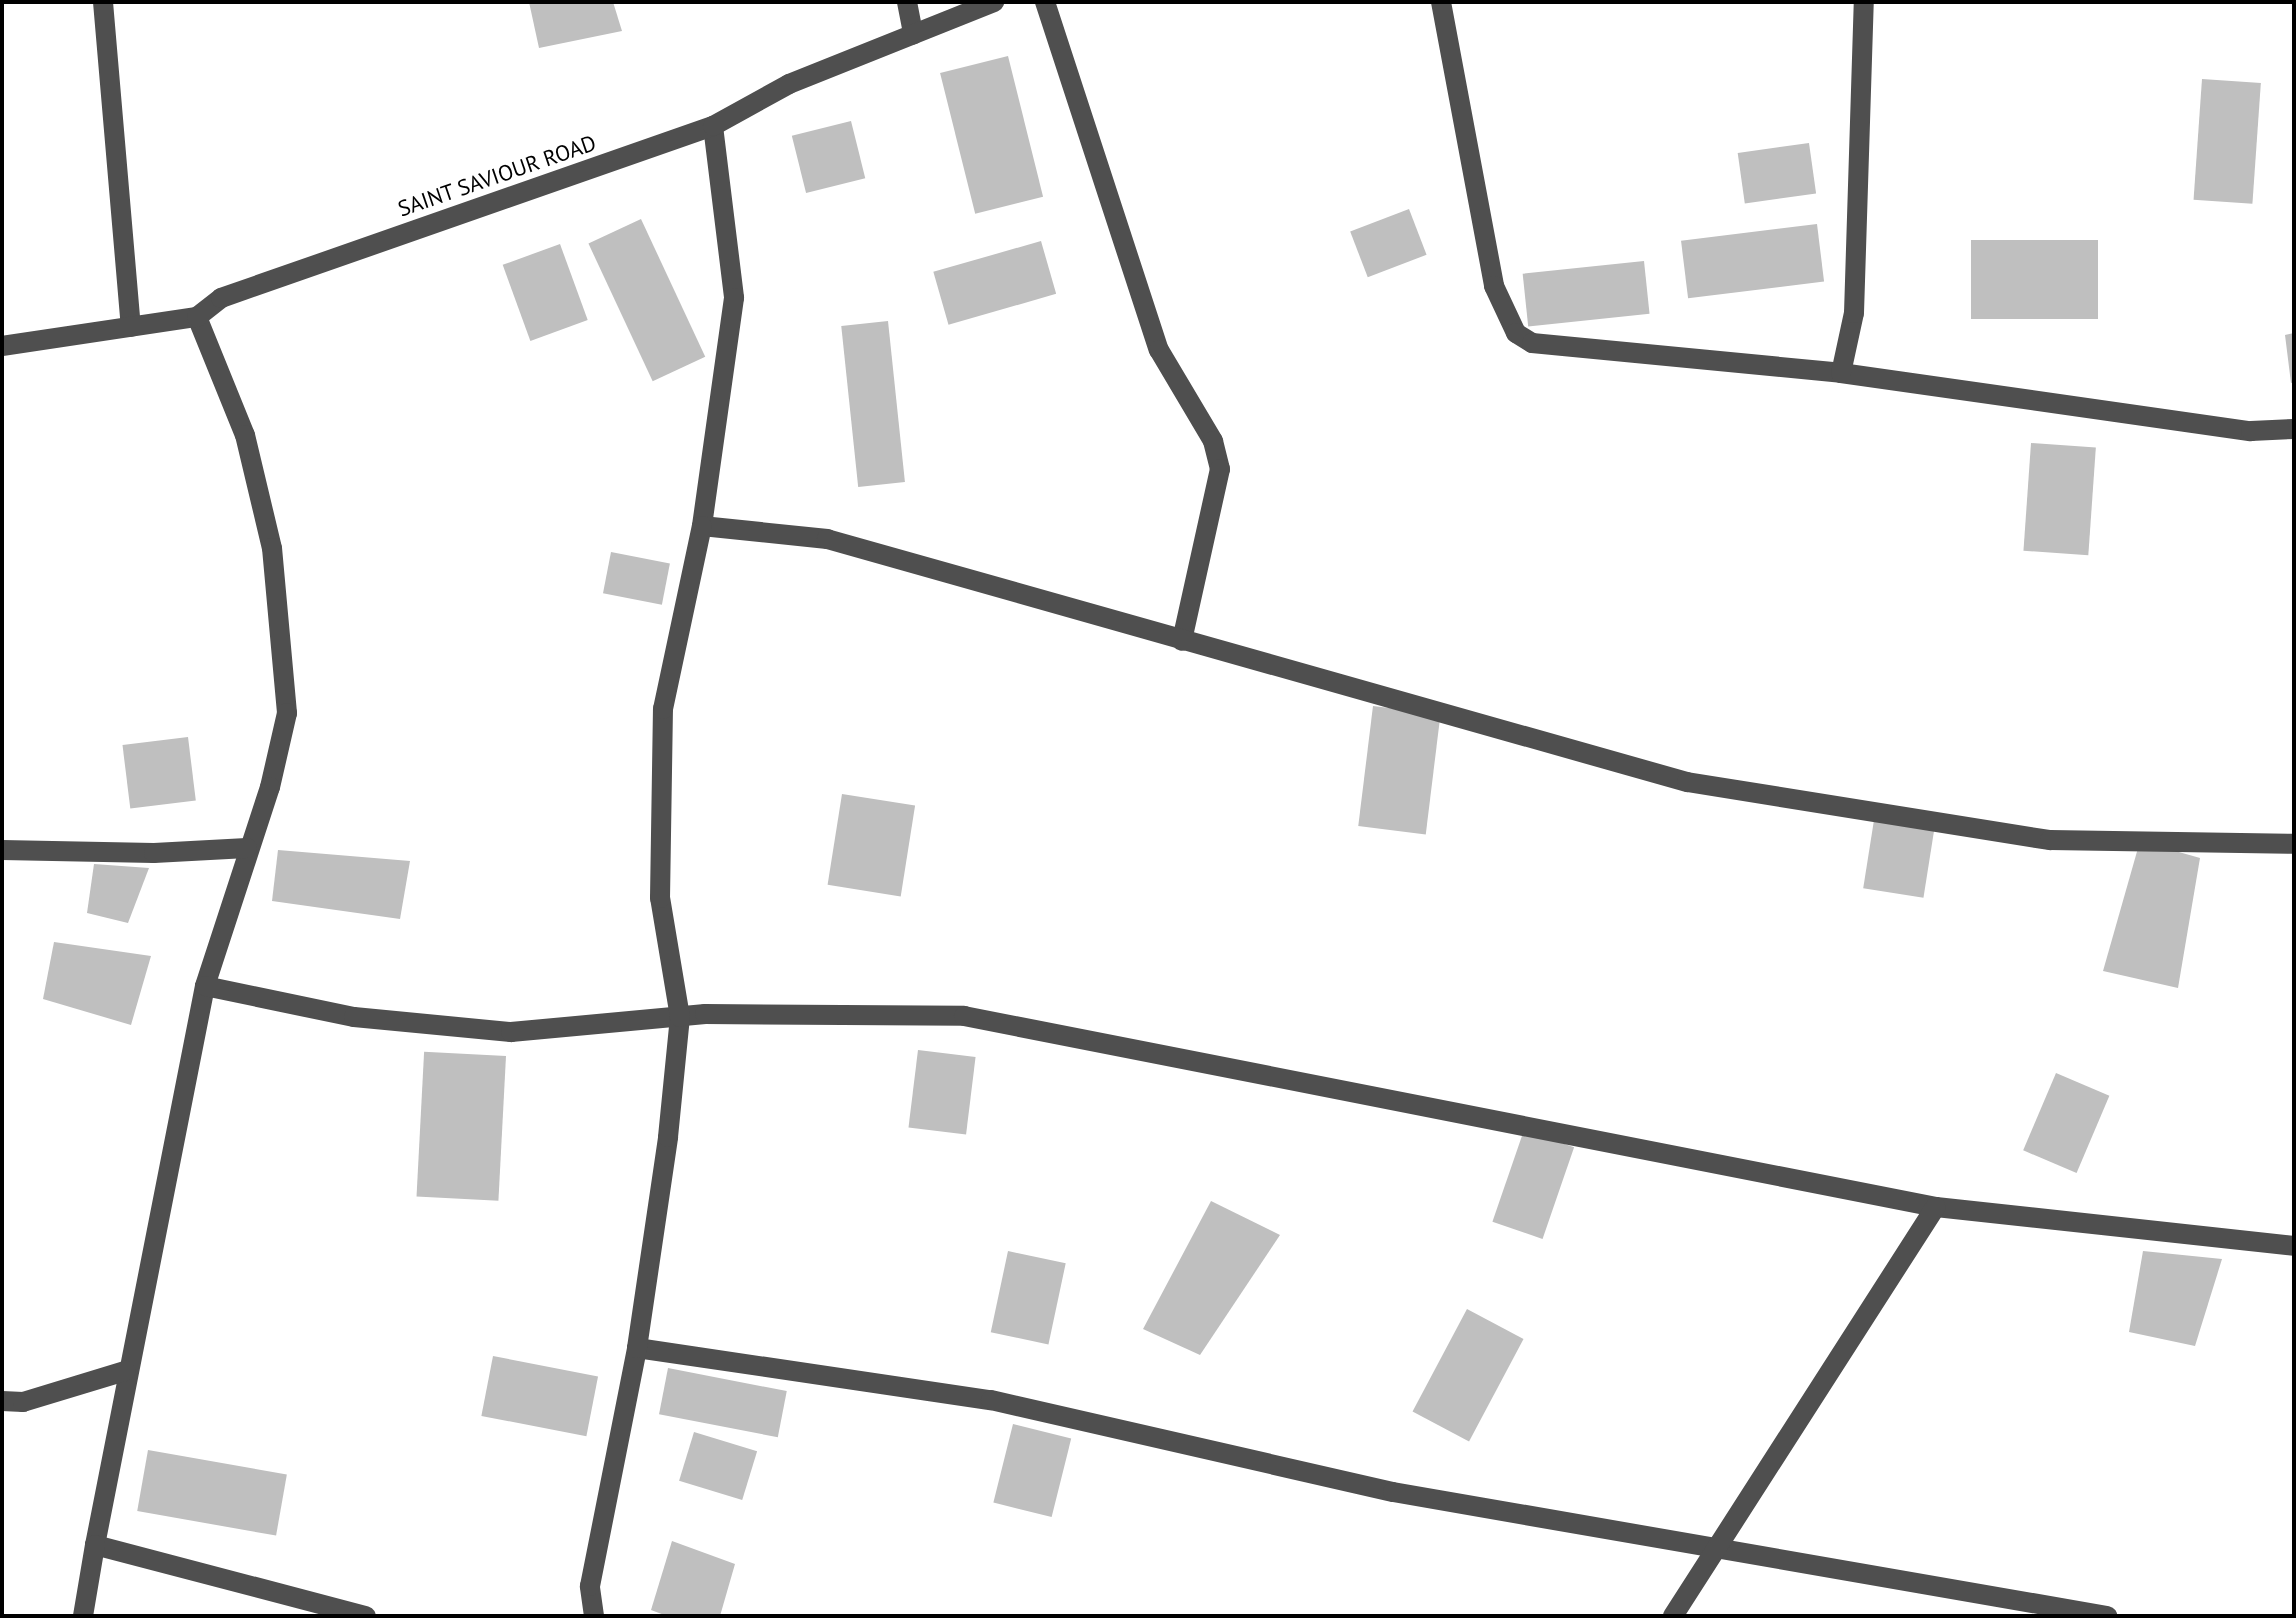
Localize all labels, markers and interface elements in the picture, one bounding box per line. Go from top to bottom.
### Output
street label: SAINT SAVIOUR ROAD [394,130,600,222]

